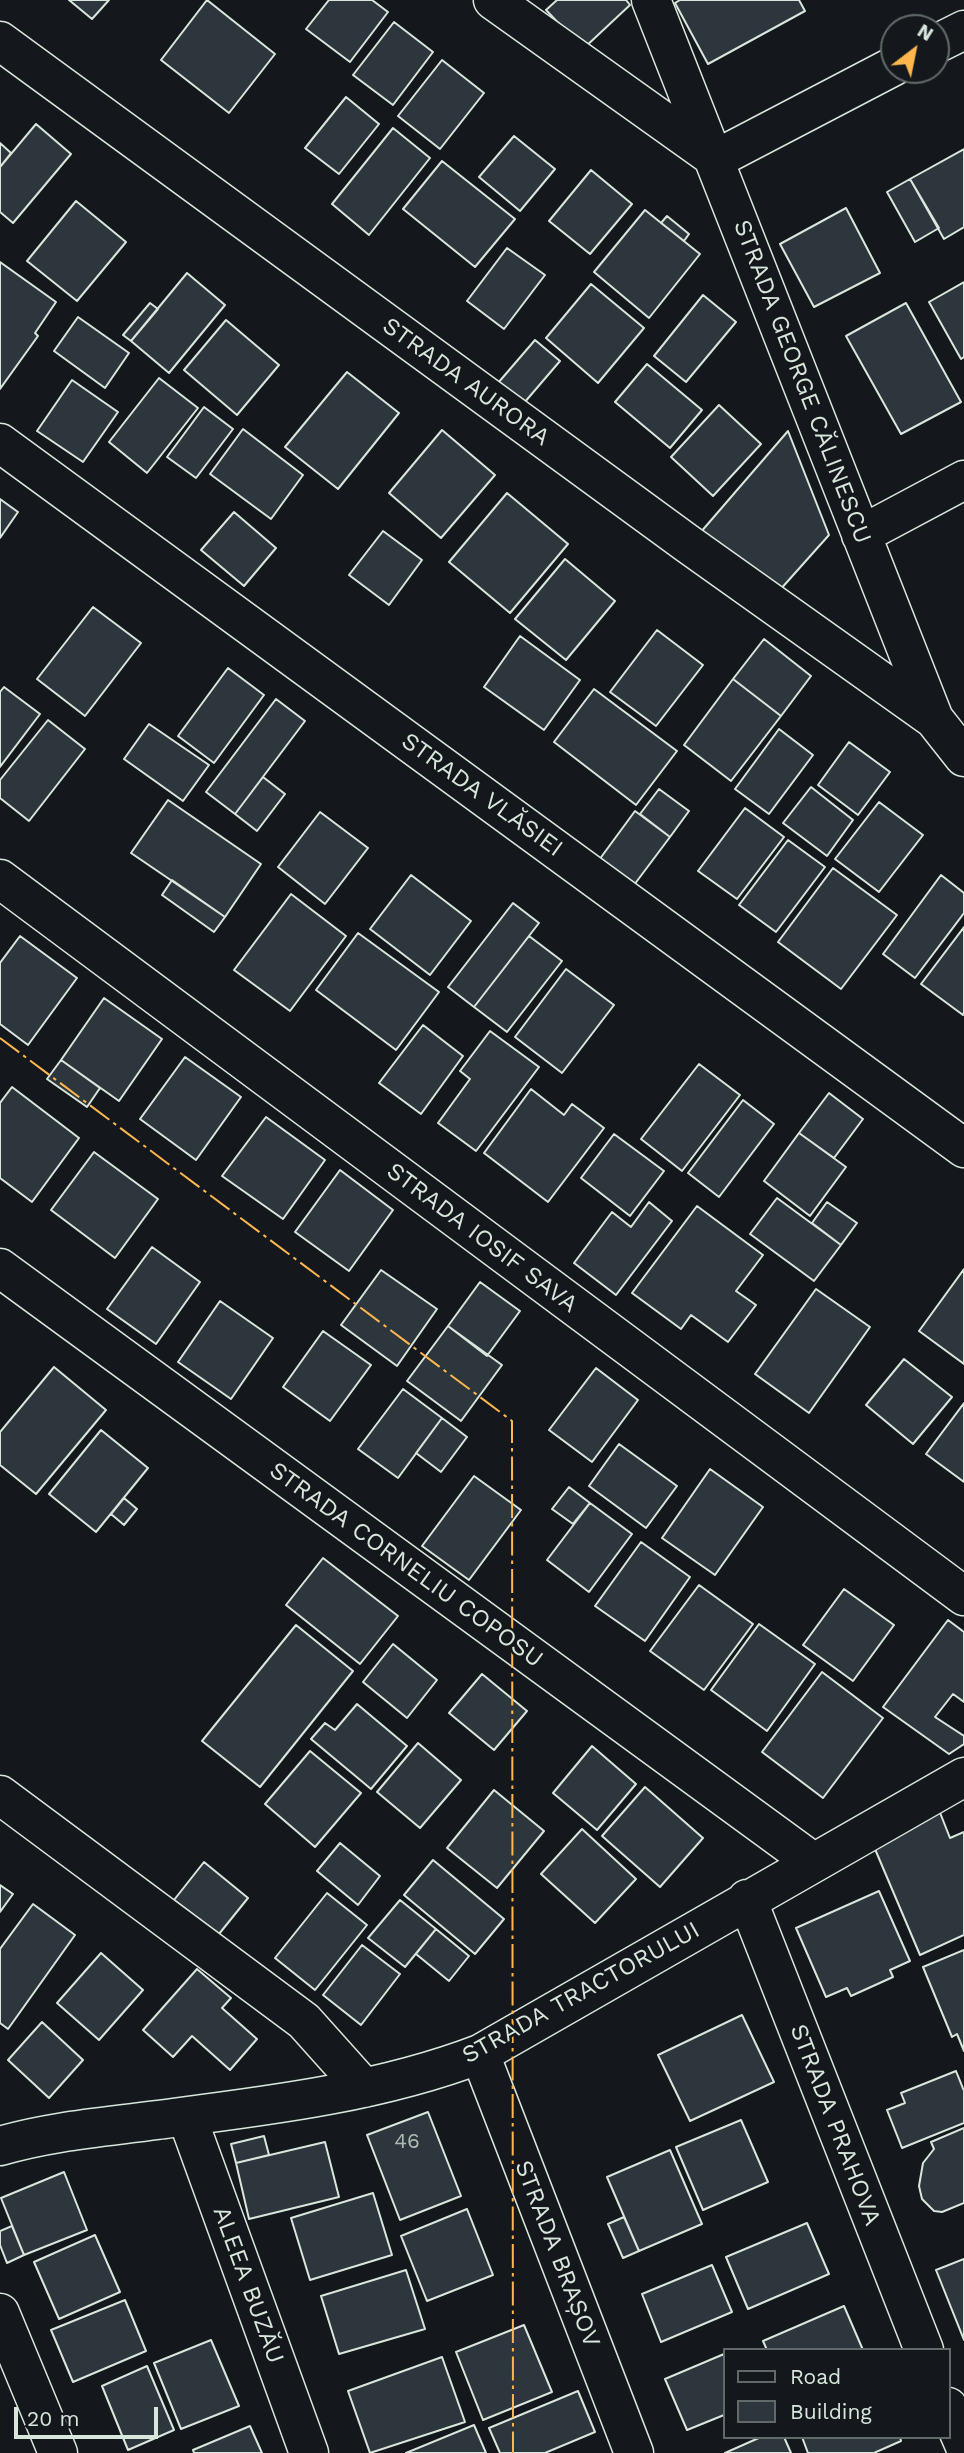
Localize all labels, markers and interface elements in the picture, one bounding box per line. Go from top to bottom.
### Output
north arrow [880,14,950,84]
text: N [913,19,937,46]
street label: STRADA GEORGE CĂLINESCU [727,216,877,548]
street label: STRADA AURORA [377,312,555,452]
street label: STRADA VLĂSIEI [396,727,568,863]
street label: STRADA IOSIF SAVA [381,1157,583,1319]
street label: STRADA CORNELIU COPOSU [264,1456,548,1674]
street label: STRADA TRACTORULUI [457,1916,705,2070]
street label: STRADA PRAHOVA [783,2020,887,2230]
house number: 46 [394,2129,420,2155]
street label: STRADA BRAȘOV [508,2157,606,2351]
street label: ALEEA BUZĂU [206,2203,290,2367]
legend [722,2348,950,2439]
text: Road [790,2364,841,2389]
scale bar [18,2394,161,2438]
text: Building [790,2399,872,2424]
text: 20 m [27,2406,79,2431]

